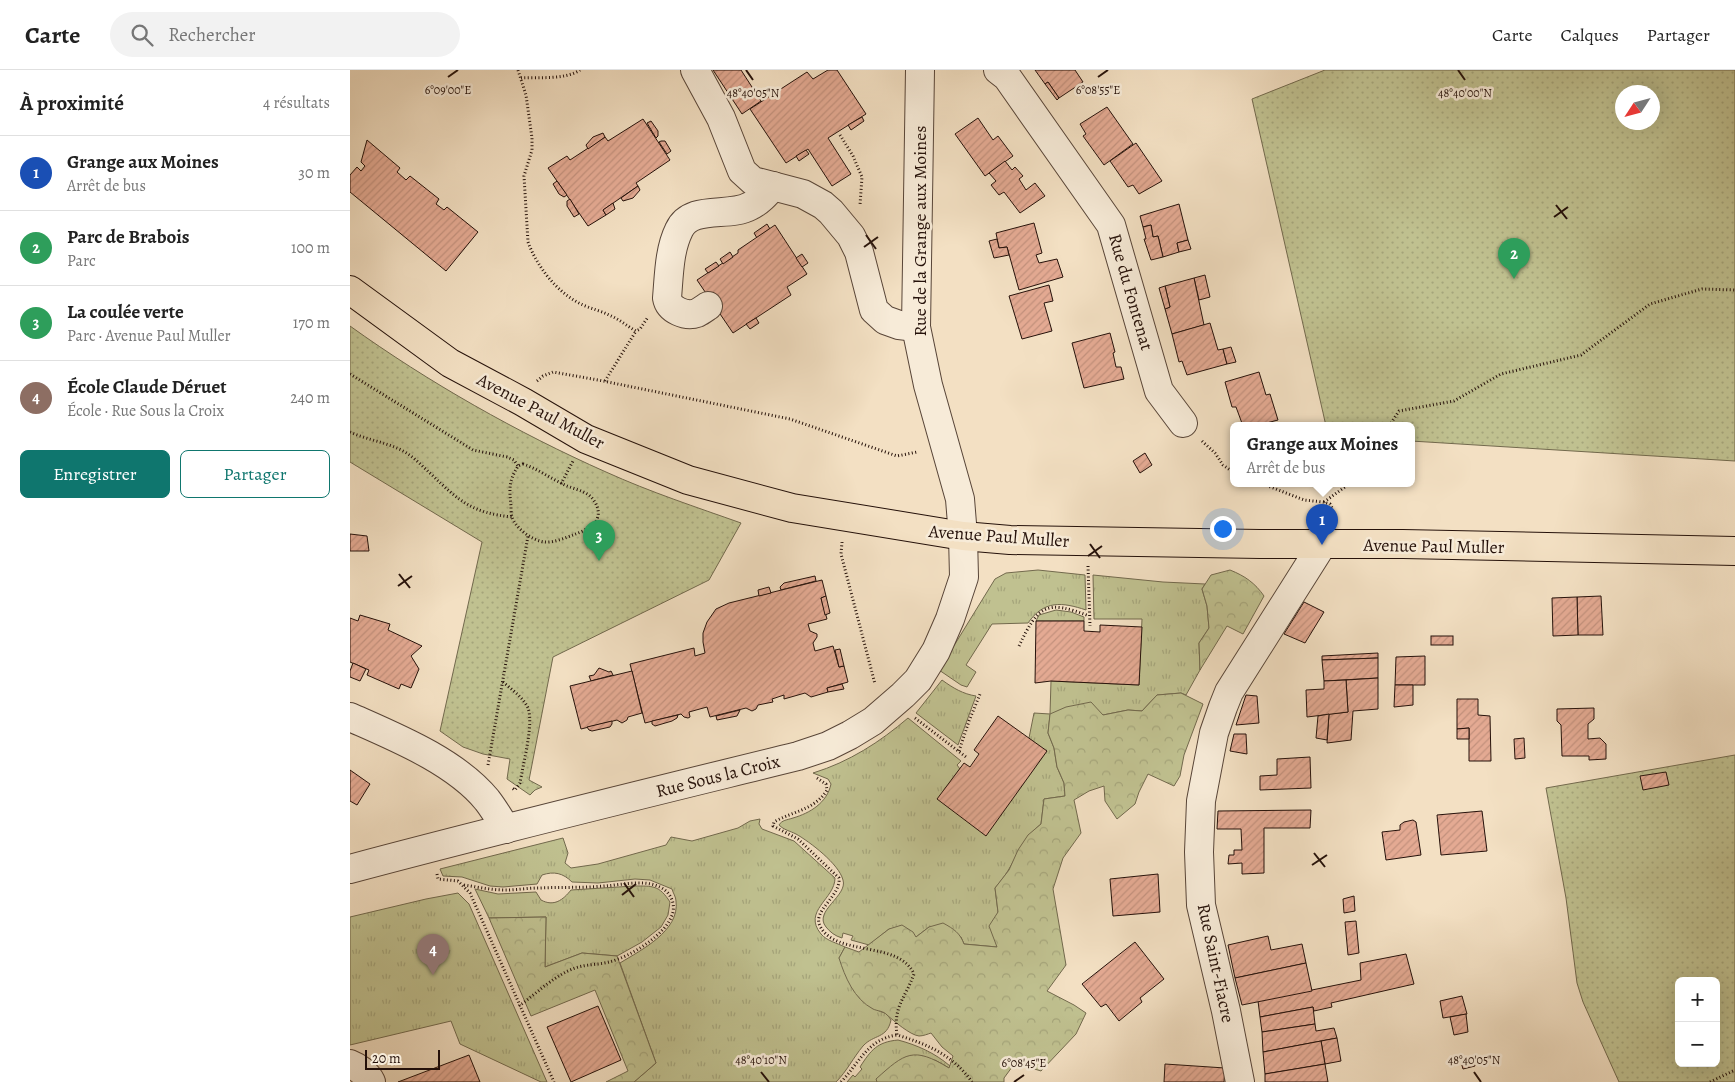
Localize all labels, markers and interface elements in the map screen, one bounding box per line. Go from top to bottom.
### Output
search box [110,12,460,57]
text: Carte [25,19,80,51]
icon: search [128,21,156,49]
text: Rechercher [168,22,256,48]
text: Carte [1492,23,1532,47]
text: Calques [1560,23,1619,47]
text: Partager [1647,23,1710,47]
text: 6°09'00"E [425,82,471,98]
text: 6°08'55"E [1076,82,1120,98]
text: 48°40'05"N [727,85,780,101]
text: 48°40'00"N [1438,85,1492,101]
north arrow [1615,85,1660,130]
text: À proximité [20,89,124,117]
text: 4 résultats [263,92,330,114]
street label: Rue de la Grange aux Moines [908,125,932,337]
text: Grange aux Moines [67,149,219,175]
text: 1 [33,162,39,184]
text: 30 m [298,162,330,184]
text: Arrêt de bus [67,175,146,197]
text: Parc de Brabois [67,224,190,250]
street label: Rue du Fontenat [1103,231,1159,353]
text: 2 [32,237,40,259]
text: 100 m [291,237,330,259]
pin: 2 [1498,238,1530,279]
text: Parc [67,250,96,272]
text: La coulée verte [67,299,184,325]
text: 3 [33,312,39,334]
text: 170 m [293,312,330,334]
text: Parc · Avenue Paul Muller [67,325,231,347]
street label: Avenue Paul Muller [472,367,609,455]
text: École Claude Déruet [67,374,227,400]
text: 4 [32,387,40,409]
text: 240 m [290,387,330,409]
text: École · Rue Sous la Croix [67,400,224,422]
popup [1230,422,1415,487]
text: Grange aux Moines [1247,431,1398,457]
button: Enregistrer [20,450,170,498]
button: Partager [180,450,330,498]
text: Arrêt de bus [1247,457,1326,479]
pin: 1 [1306,504,1338,545]
your location [1210,516,1236,542]
street label: Avenue Paul Muller [927,519,1070,553]
pin: 3 [583,520,615,561]
street label: Avenue Paul Muller [1362,533,1505,559]
street label: Rue Sous la Croix [653,749,783,803]
street label: Rue Saint-Fiacre [1192,901,1240,1025]
pin: 4 [417,934,449,975]
map controls [1675,977,1720,1067]
button: + [1675,977,1720,1022]
button: − [1675,1022,1720,1067]
scale bar [365,1047,440,1070]
text: 20 m [372,1049,401,1068]
text: 48°40'10"N [735,1052,787,1068]
text: 48°40'05"N [1448,1052,1501,1068]
text: 6°08'45"E [1002,1055,1046,1071]

